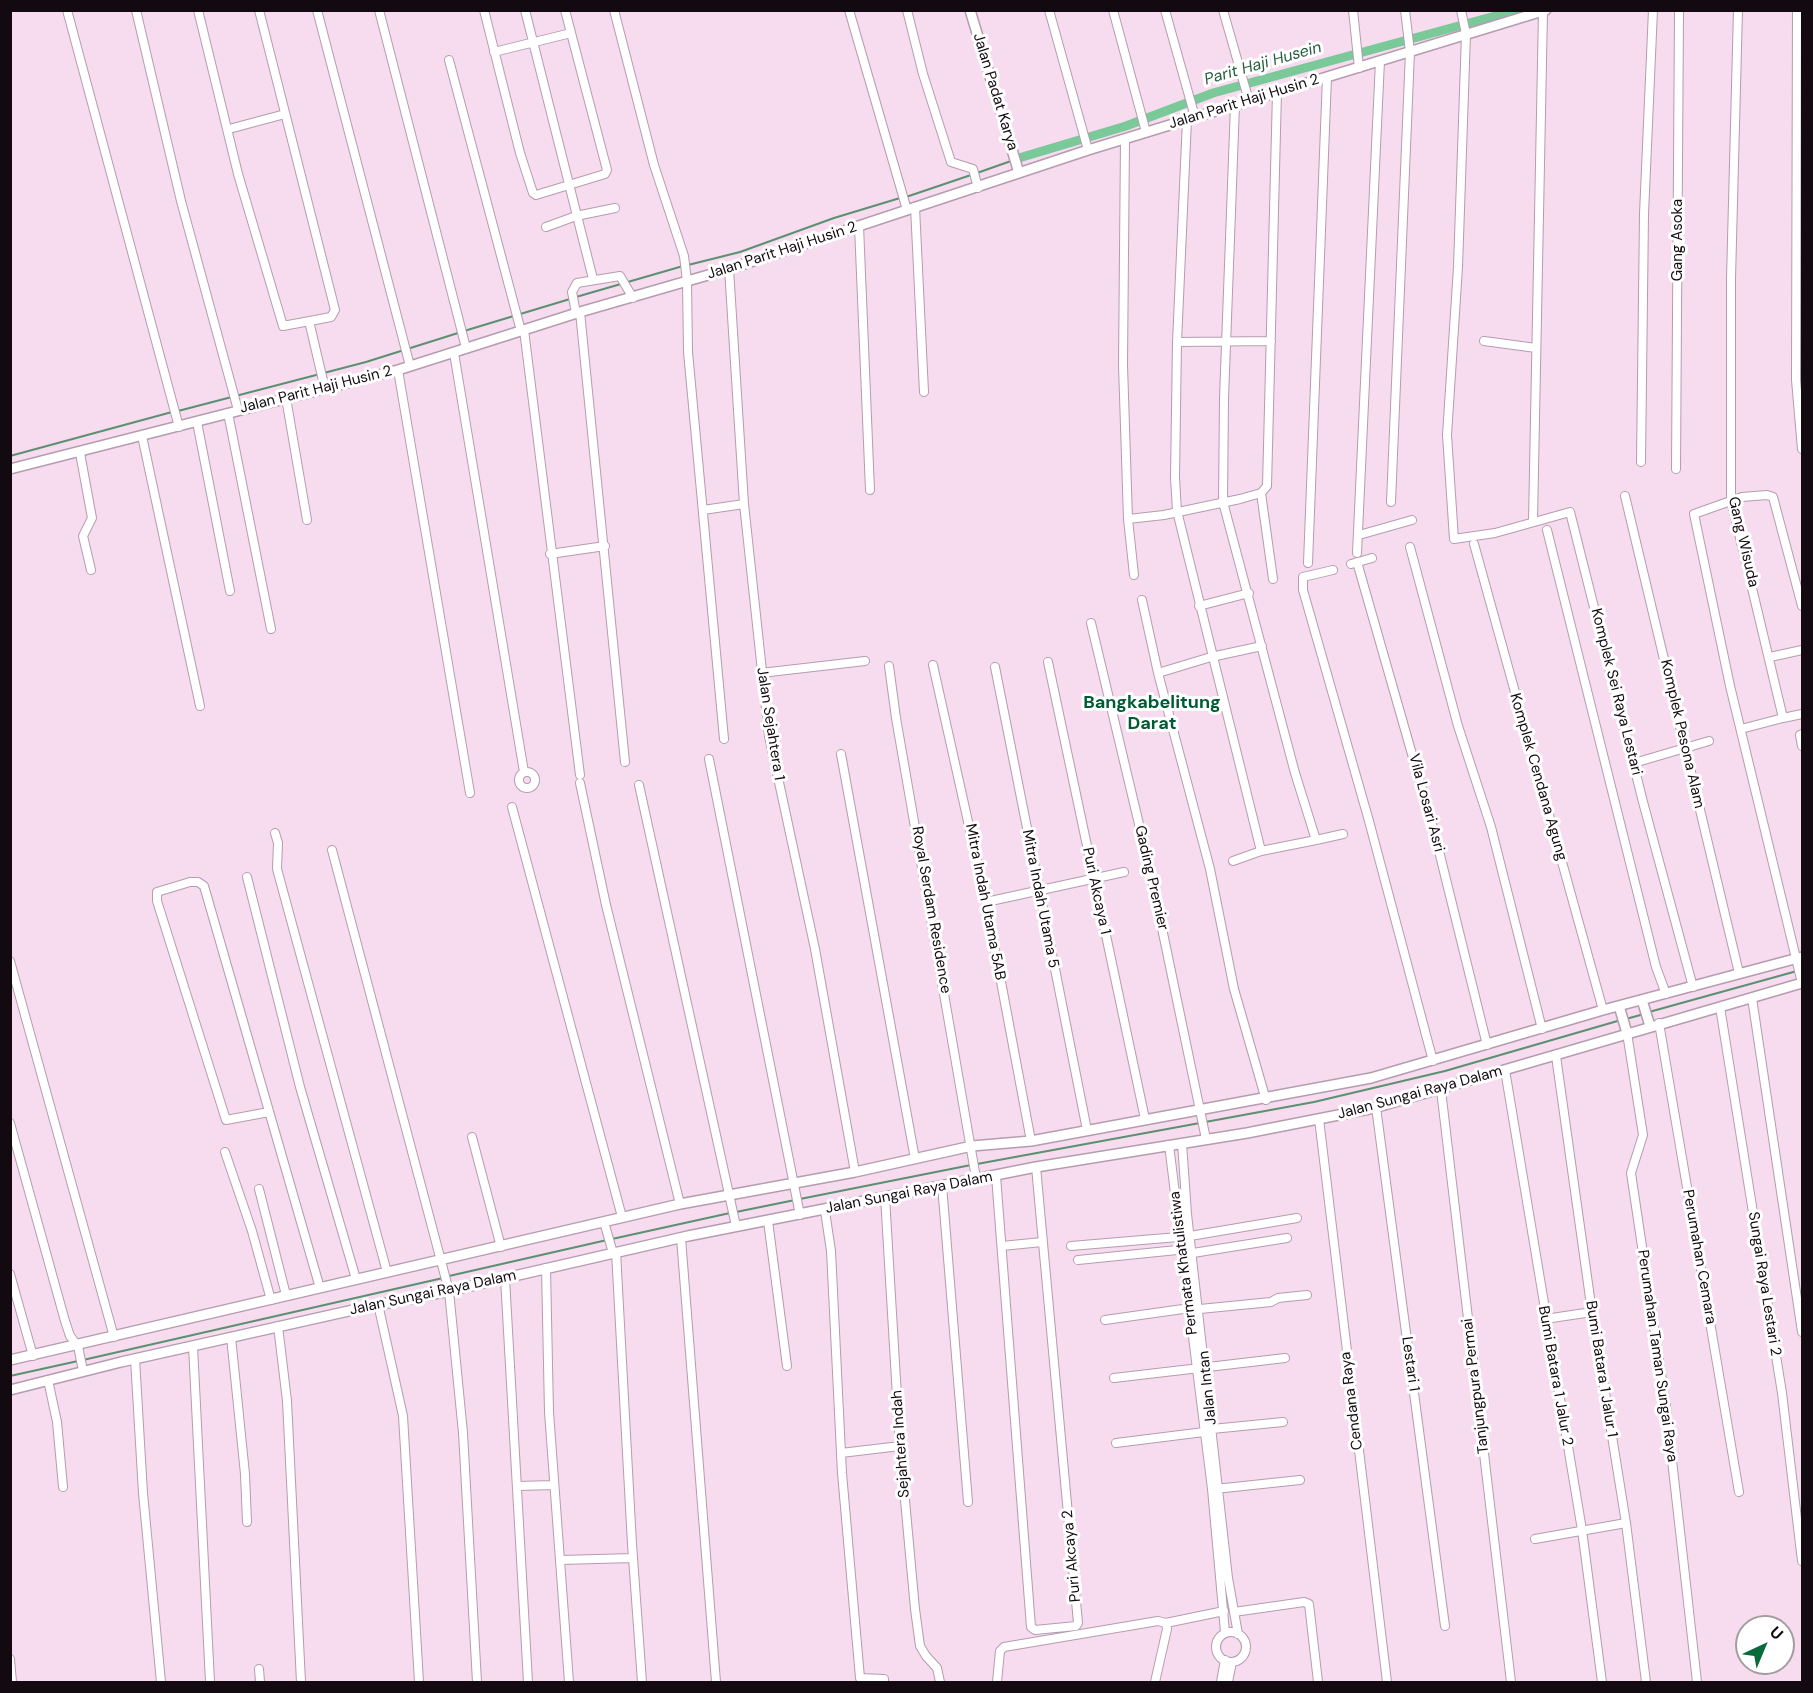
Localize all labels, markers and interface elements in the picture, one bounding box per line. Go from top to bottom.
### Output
street label: Jalan Padat Karya [969,31,1021,153]
water label: Parit Haji Husein [1202,38,1324,90]
street label: Jalan Parit Haji Husin 2 [1167,71,1321,133]
street label: Gang Asoka [1669,199,1687,281]
street label: Jalan Parit Haji Husin 2 [705,218,859,284]
street label: Jalan Parit Haji Husin 2 [238,362,394,418]
street label: Gang Wisuda [1724,495,1762,589]
street label: Komplek Sei Raya Lestari [1587,607,1645,777]
street label: Komplek Pesona Alam [1656,658,1708,810]
street label: Jalan Sejahtera 1 [752,666,788,782]
street label: Komplek Cendana Agung [1505,691,1571,863]
district label: Bangkabelitung Darat [1083,692,1221,734]
street label: Vila Losari Asri [1404,752,1448,854]
street label: Mitra Indah Utama 5AB [961,822,1009,982]
street label: Gading Premier [1130,824,1172,932]
street label: Royal Serdam Residence [907,825,955,995]
street label: Mitra Indah Utama 5 [1018,828,1062,970]
street label: Puri Akcaya 1 [1078,846,1114,936]
street label: Jalan Sungai Raya Dalam [1336,1062,1504,1124]
street label: Jalan Sungai Raya Dalam [824,1168,994,1218]
street label: Perumahan Cemara [1678,1188,1720,1326]
street label: Permata Khatulistiwa [1166,1190,1202,1336]
street label: Sungai Raya Lestari 2 [1744,1211,1784,1357]
street label: Perumahan Taman Sungai Raya [1633,1249,1681,1463]
street label: Jalan Sungai Raya Dalam [348,1267,518,1319]
street label: Bumi Batara 1 Jalur 1 [1581,1300,1621,1438]
street label: Bumi Batara 1 Jalur 2 [1534,1305,1576,1447]
street label: Tanjungpura Permai [1459,1317,1493,1455]
street label: Lestari 1 [1397,1335,1423,1393]
street label: Jalan Intan [1195,1350,1221,1426]
street label: Cendana Raya [1337,1351,1367,1451]
street label: Sejahtera Indah [888,1390,914,1498]
street label: Puri Akcaya 2 [1059,1509,1085,1603]
north arrow [1735,1615,1795,1675]
text: U [1765,1622,1788,1644]

